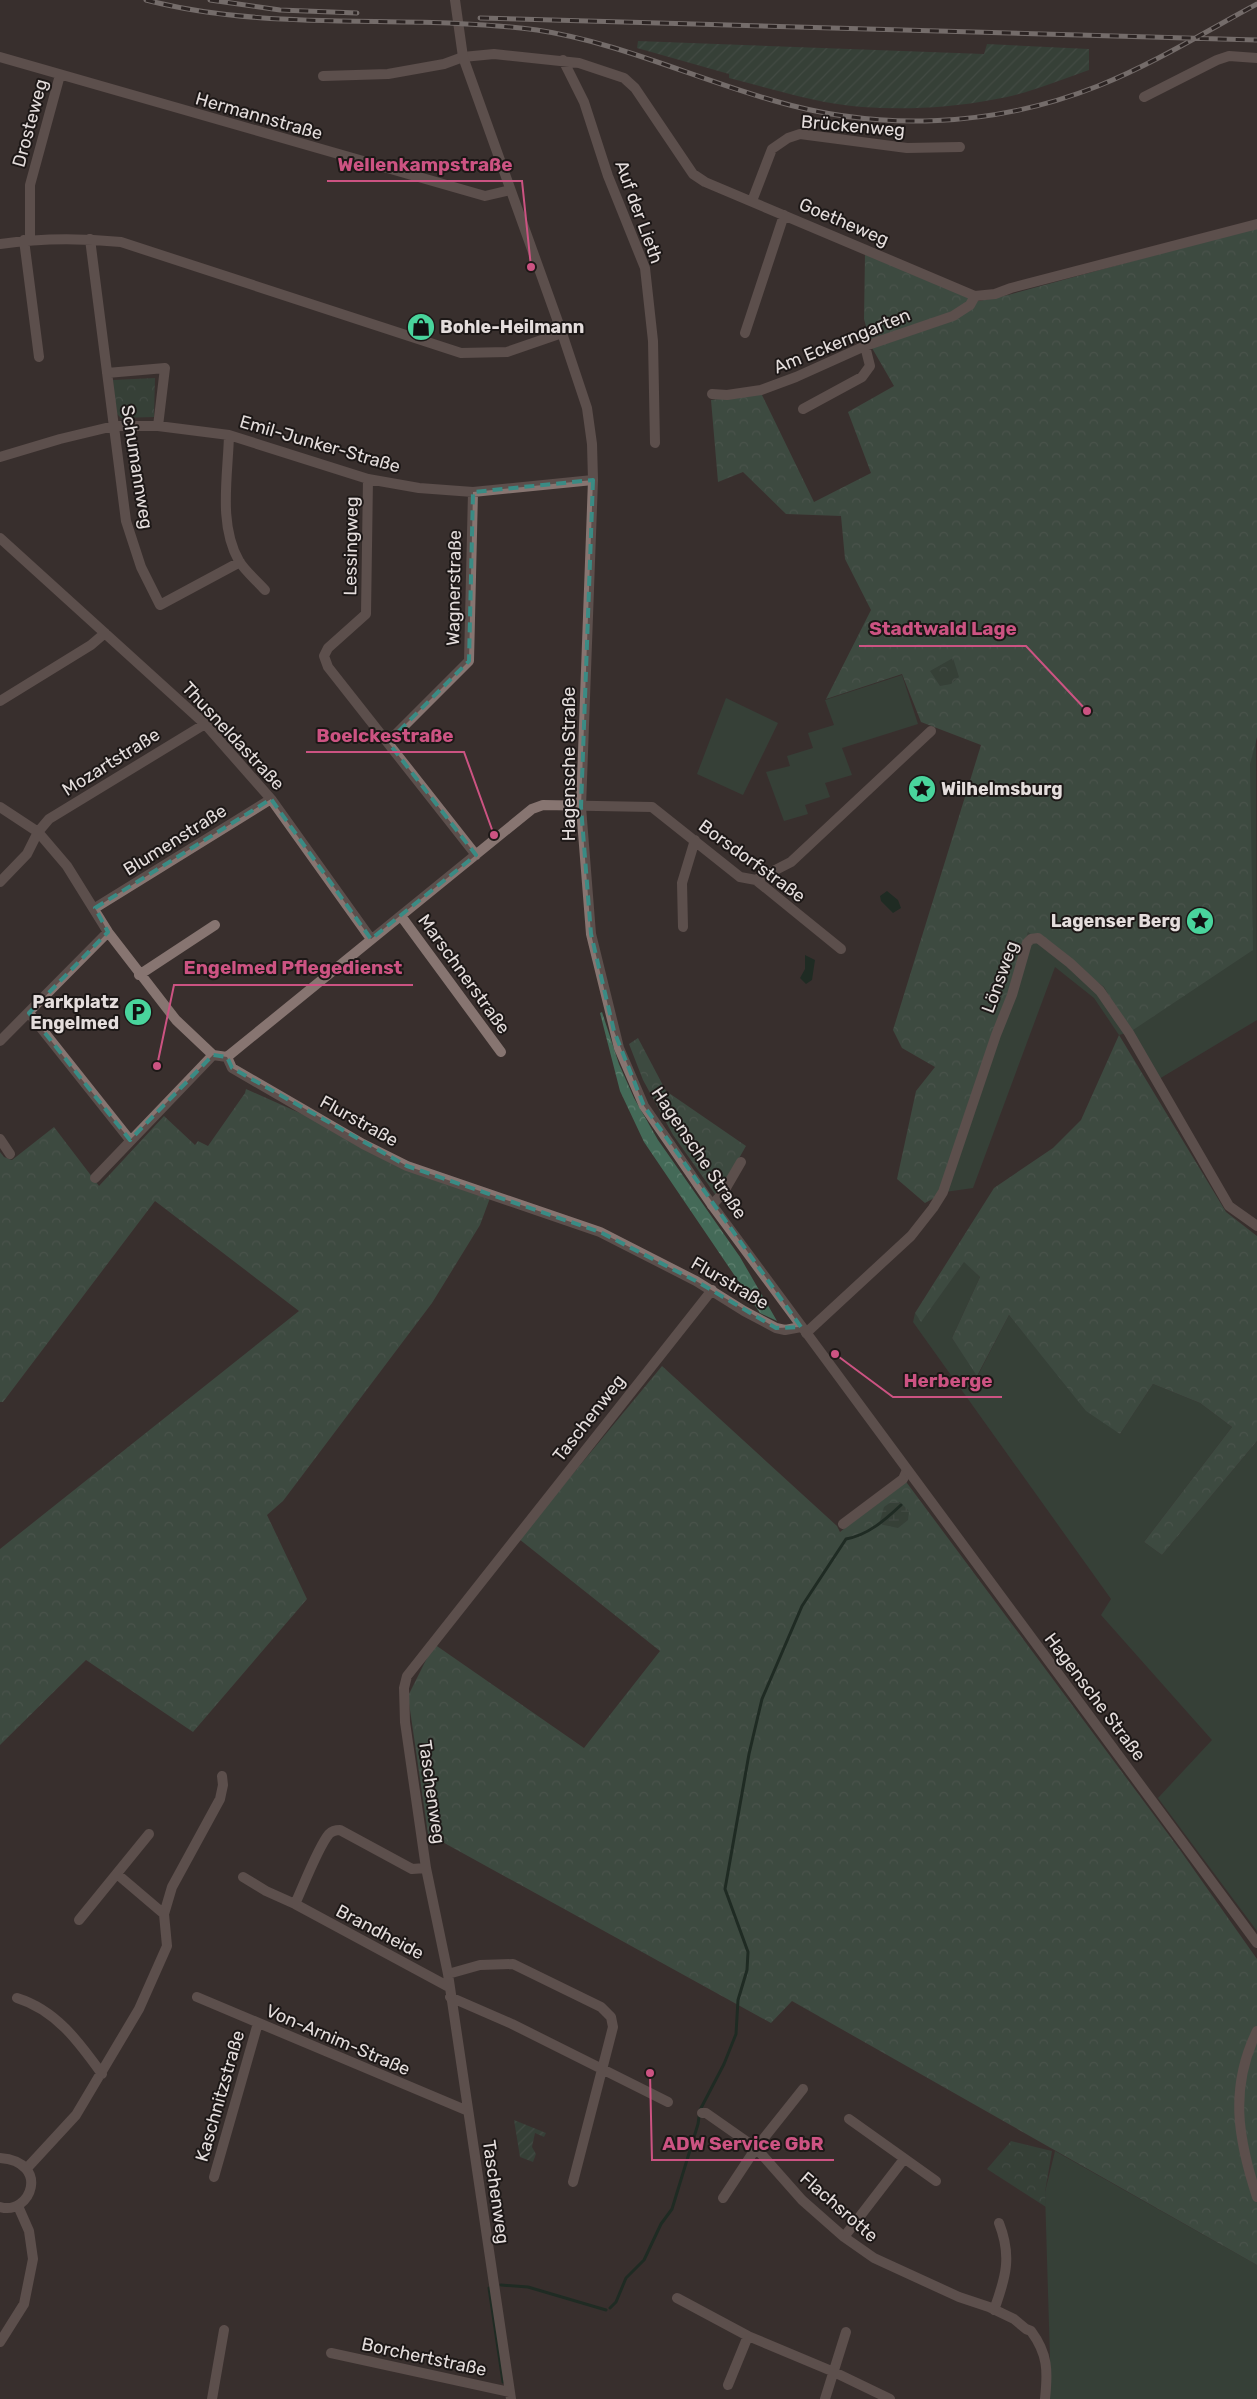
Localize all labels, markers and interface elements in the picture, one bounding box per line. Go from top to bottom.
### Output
street label: Drosteweg [8,76,52,170]
street label: Hermannstraße [193,87,325,145]
street label: Brückenweg [800,110,906,142]
callout: Wellenkampstraße [327,147,522,181]
text: Wellenkampstraße [337,153,513,176]
street label: Auf der Lieth [610,158,668,266]
street label: Goetheweg [796,193,892,251]
street label: Am Eckerngarten [770,304,914,378]
shop icon: Bohle-Heilmann [406,312,436,342]
place label: Bohle-Heilmann [440,316,584,338]
street label: Schumannweg [116,403,158,531]
street label: Emil-Junker-Straße [237,411,403,477]
street label: Lessingweg [339,496,363,596]
street label: Wagnerstraße [442,530,466,646]
callout: Stadtwald Lage [859,612,1026,646]
text: Stadtwald Lage [869,617,1017,640]
street label: Thusneldastraße [177,677,289,795]
street label: Hagensche Straße [558,687,580,841]
callout: Boelckestraße [306,718,464,752]
street label: Mozartstraße [58,723,164,801]
text: Boelckestraße [316,724,454,747]
place icon: Wilhelmsburg [907,774,937,804]
place label: Wilhelmsburg [941,778,1063,800]
street label: Blumenstraße [119,799,231,881]
street label: Borsdorfstraße [694,815,810,907]
place icon: Lagenser Berg [1185,906,1215,936]
street label: Marschnerstraße [413,910,515,1038]
place label: Lagenser Berg [1051,910,1181,932]
street label: Lönsweg [977,938,1023,1016]
callout: Engelmed Pflegedienst [174,951,413,985]
text: Engelmed Pflegedienst [184,956,403,979]
place label: Parkplatz Engelmed [30,991,119,1034]
parking icon: Parkplatz Engelmed [123,997,153,1027]
street label: Hagensche Straße [647,1083,751,1223]
street label: Flurstraße [316,1091,402,1151]
street label: Flurstraße [687,1252,773,1314]
callout: Herberge [893,1363,1002,1397]
text: Herberge [903,1369,993,1392]
street label: Taschenweg [548,1370,630,1466]
street label: Hagensche Straße [1040,1629,1150,1765]
street label: Taschenweg [414,1739,450,1845]
street label: Brandheide [332,1900,428,1964]
street label: Von-Arnim-Straße [263,2000,413,2080]
street label: Kaschnitzstraße [191,2028,249,2164]
callout: ADW Service GbR [652,2126,834,2160]
text: ADW Service GbR [662,2132,824,2155]
street label: Taschenweg [478,2139,514,2245]
street label: Flachsrotte [796,2167,882,2247]
street label: Borchertstraße [359,2333,489,2381]

